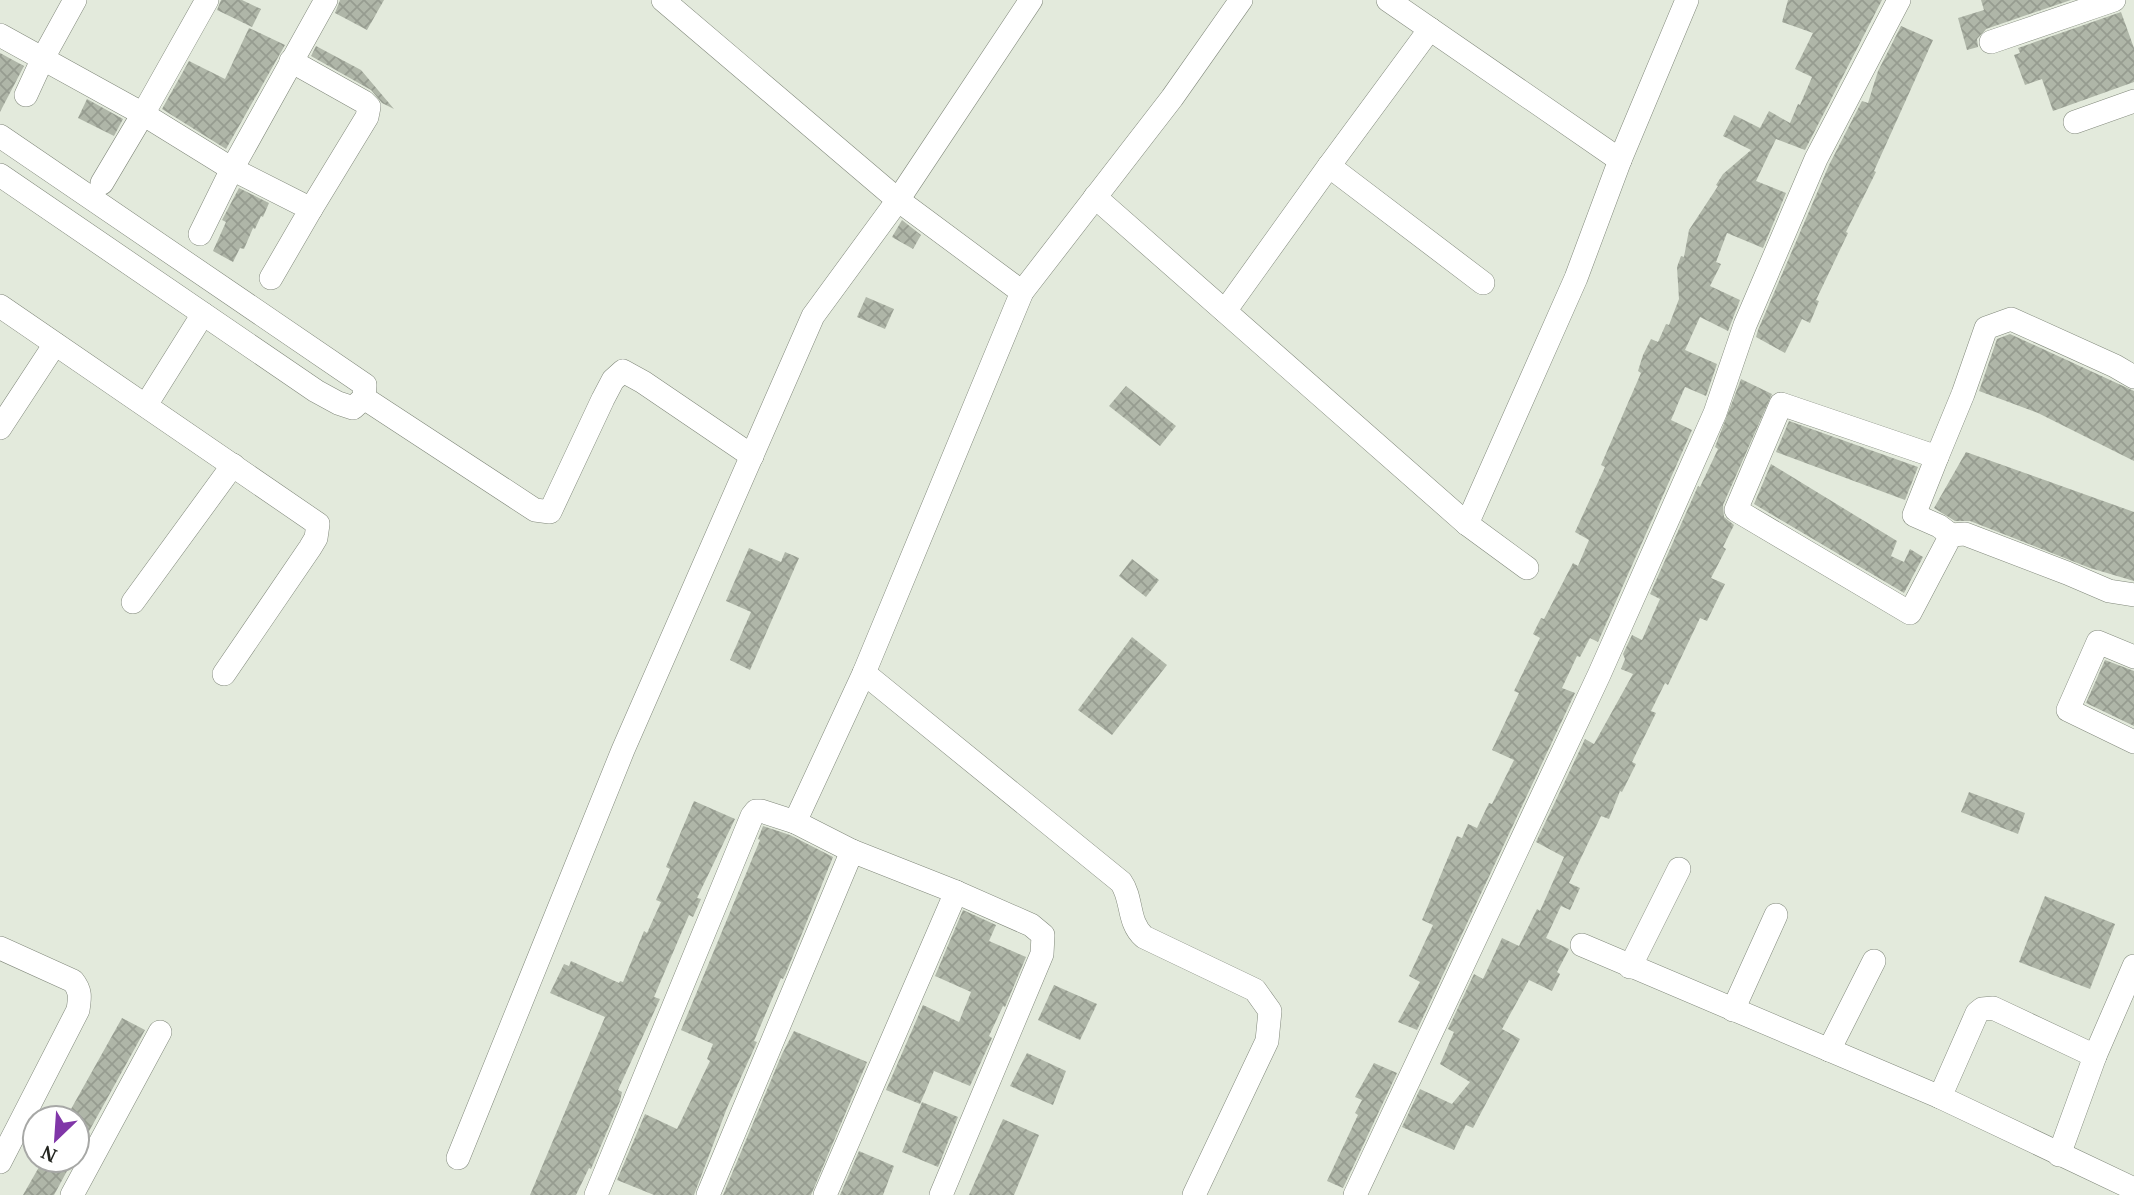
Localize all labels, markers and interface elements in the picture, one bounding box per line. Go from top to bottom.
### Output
north arrow [21,1104,91,1174]
text: N [36,1140,60,1169]

